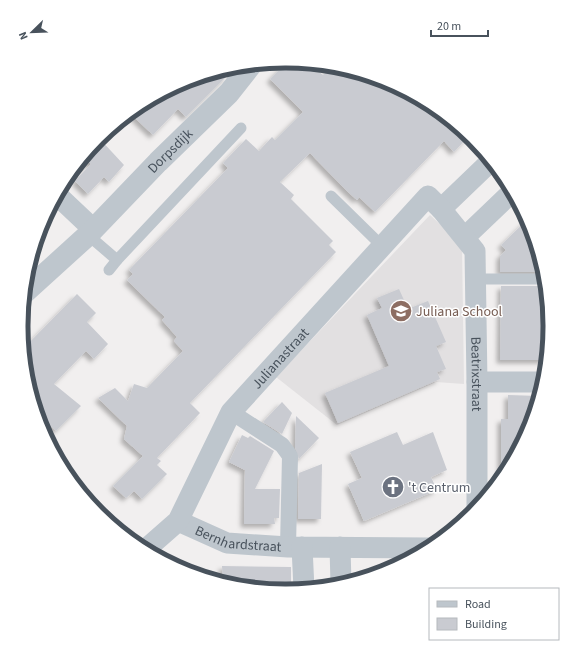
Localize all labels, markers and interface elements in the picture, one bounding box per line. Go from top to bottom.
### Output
north arrow [12,12,52,52]
scale bar [431,12,488,38]
text: 20 m [437,18,461,35]
text: N [15,29,32,42]
street label: Dorpsdijk [143,124,198,178]
school or university icon: Juliana School [388,298,414,324]
place label: Juliana School [416,302,503,322]
street label: Julianastraat [248,324,314,394]
street label: Beatrixstraat [465,337,486,412]
church icon: 't Centrum [380,474,406,500]
place label: 't Centrum [408,478,470,498]
street label: Bernhardstraat [192,521,282,558]
legend [429,588,559,640]
text: Road [465,596,491,613]
text: Building [465,616,507,633]

